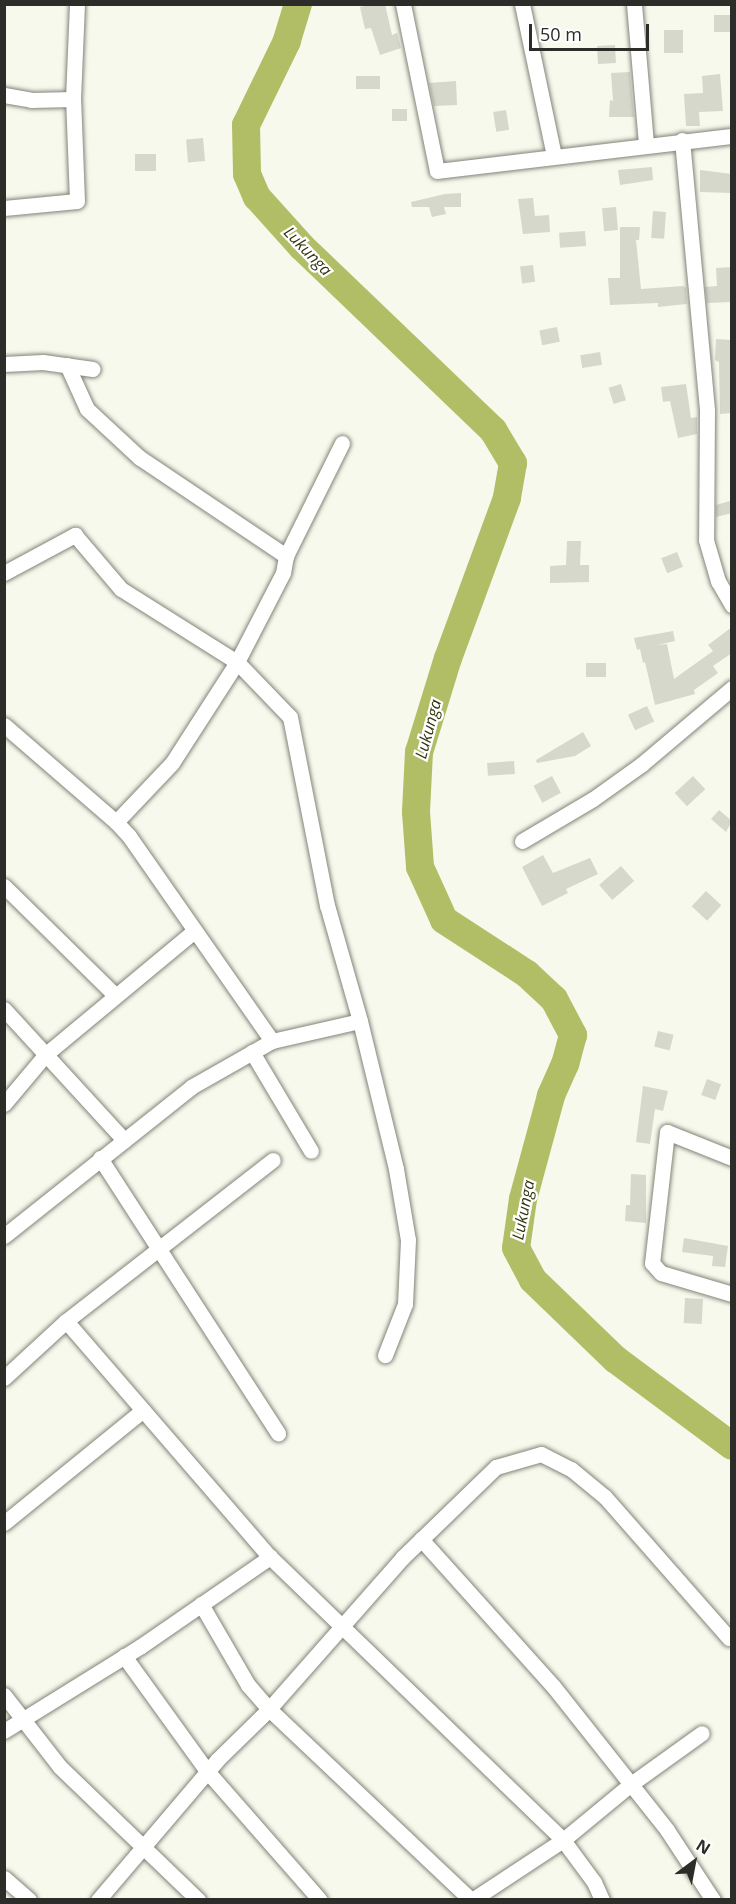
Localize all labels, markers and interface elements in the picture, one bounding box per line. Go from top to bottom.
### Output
scale bar [532,12,652,50]
text: 50 m [540,22,582,46]
water label: Lukunga [280,223,336,279]
water label: Lukunga [411,697,445,761]
water label: Lukunga [508,1178,538,1242]
north arrow [664,1832,724,1892]
text: N [692,1834,715,1860]

